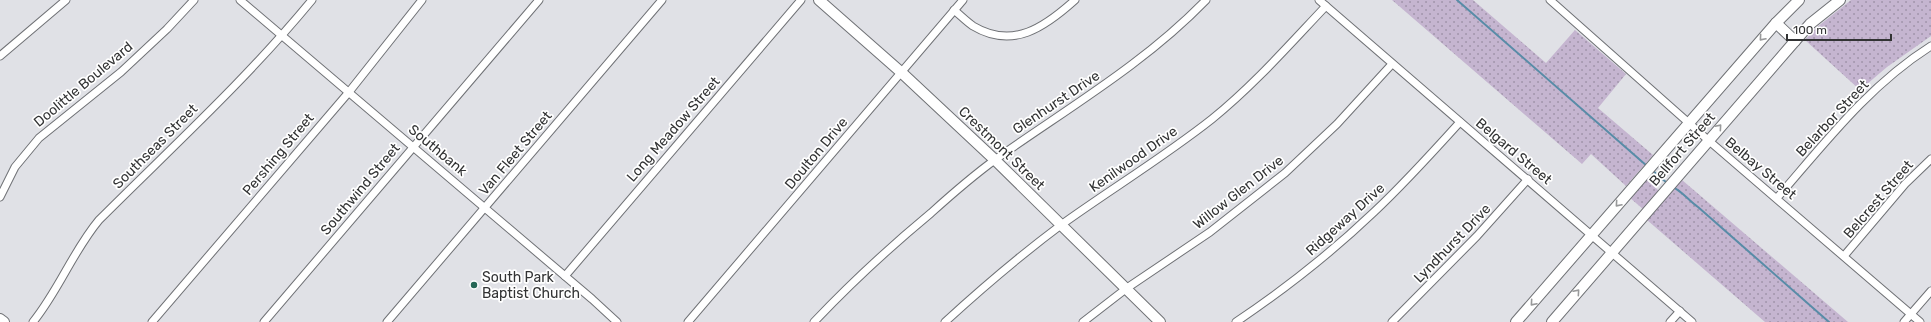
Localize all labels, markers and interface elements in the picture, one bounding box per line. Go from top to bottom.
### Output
scale bar [1787,16,1891,42]
text: 100 m [1793,23,1827,37]
one-way arrow [1760,34,1767,41]
street label: Doolittle Boulevard [31,38,136,131]
street label: Glenhurst Drive [1010,67,1103,138]
street label: Long Meadow Street [623,73,724,185]
street label: Belarbor Street [1792,76,1873,160]
street label: Southseas Street [109,100,202,192]
street label: Crestmont Street [955,103,1049,194]
street label: Van Fleet Street [475,107,556,199]
street label: Pershing Street [239,109,318,199]
street label: Bellfort Street [1646,109,1719,190]
street label: Doulton Drive [781,114,851,193]
street label: Belgard Street [1472,115,1556,188]
street label: Southbank [405,121,471,180]
street label: Kenilwood Drive [1086,123,1181,196]
one-way arrow [1715,124,1722,132]
street label: Belbay Street [1722,134,1800,203]
street label: Southwind Street [317,140,404,239]
street label: Willow Glen Drive [1190,152,1287,233]
street label: Belcrest Street [1840,156,1917,242]
street label: Ridgeway Drive [1303,180,1388,259]
street label: Lyndhurst Drive [1410,200,1494,286]
one-way arrow [1616,200,1623,207]
place label: South Park Baptist Church [482,269,580,302]
marker: South Park Baptist Church [469,280,479,290]
one-way arrow [1573,290,1580,297]
one-way arrow [1530,298,1537,305]

